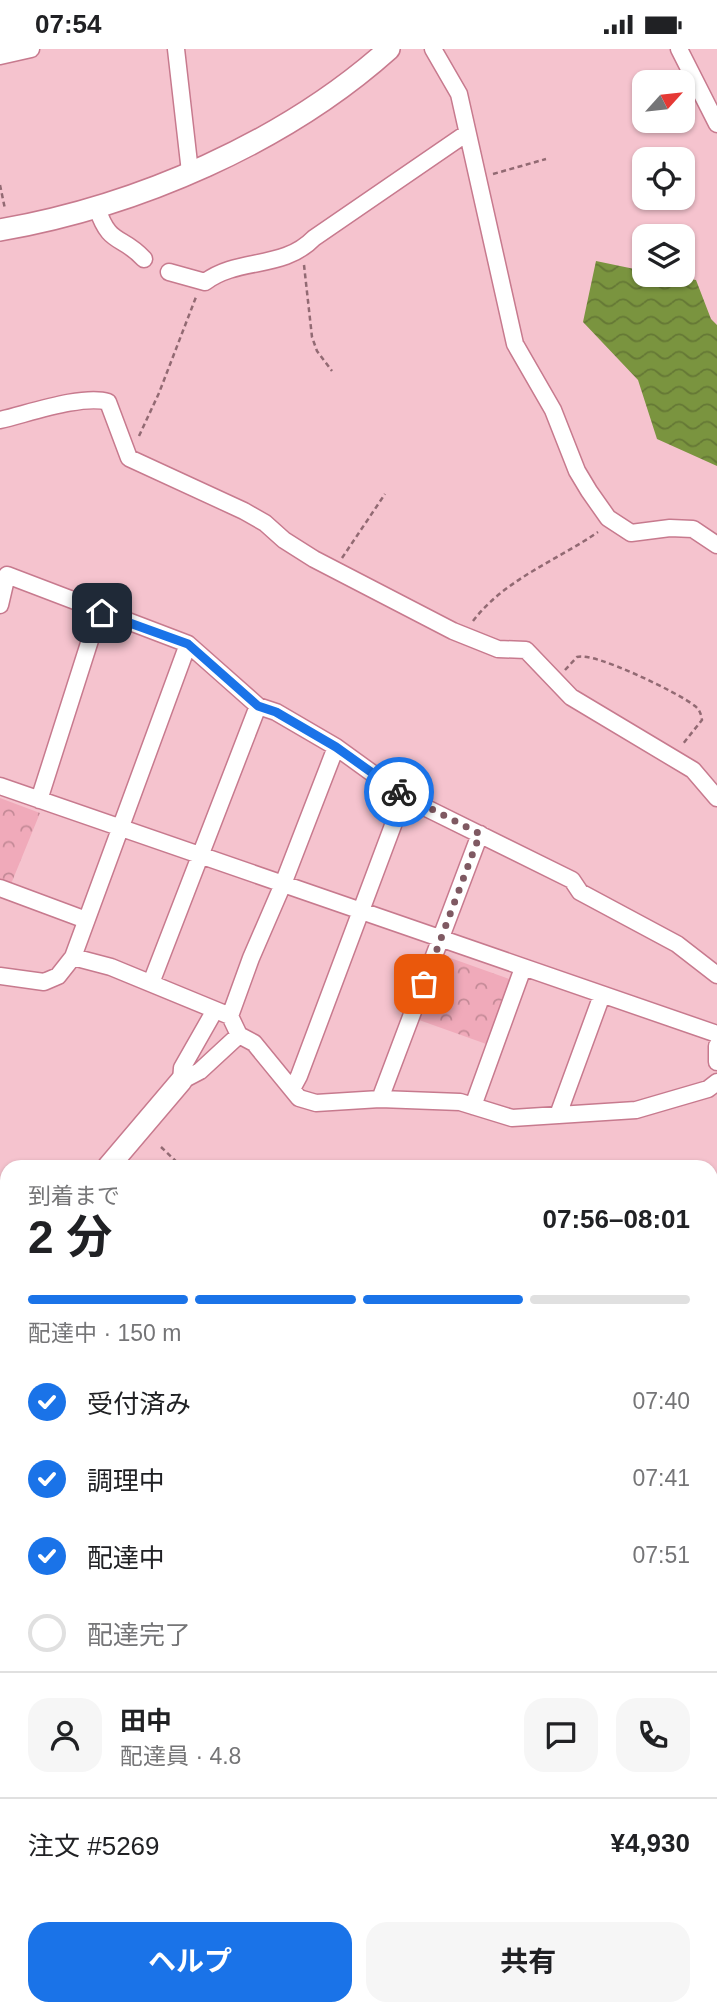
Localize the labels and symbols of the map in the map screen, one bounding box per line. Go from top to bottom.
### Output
north arrow [632,70,695,133]
pin [72,583,132,643]
courier [364,757,434,827]
pin [394,954,454,1014]

